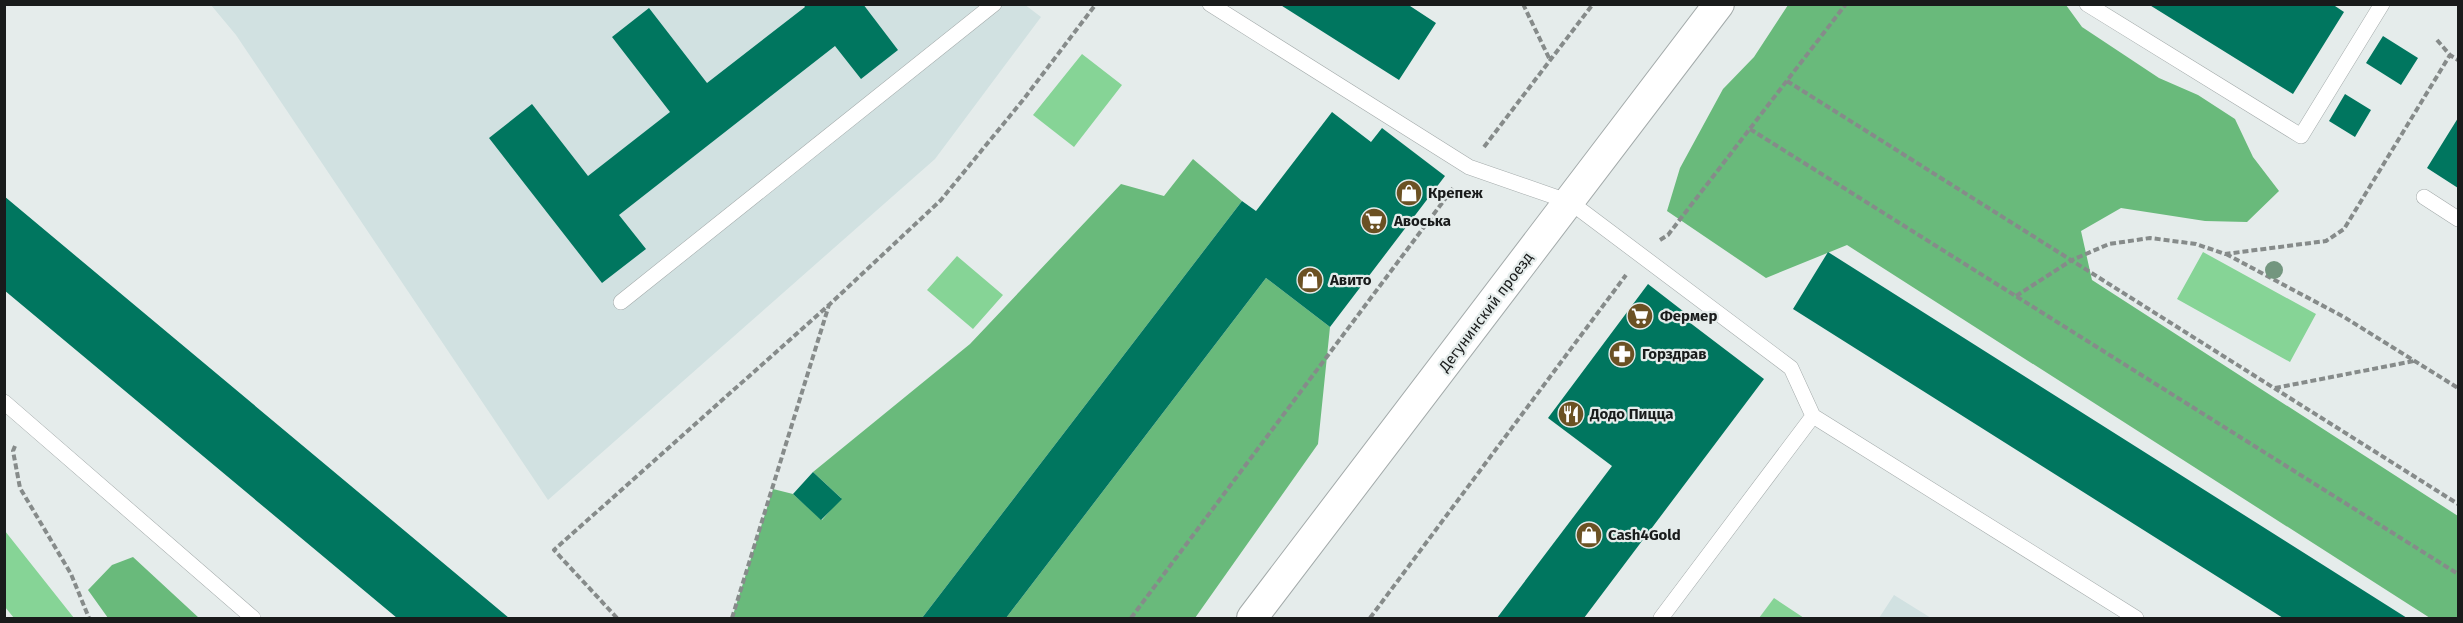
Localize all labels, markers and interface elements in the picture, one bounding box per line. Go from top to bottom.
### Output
shop icon: Крепеж [1394,178,1424,208]
place label: Крепеж [1428,184,1483,202]
supermarket icon: Авоська [1359,206,1389,236]
place label: Авоська [1393,212,1451,230]
street label: Дегунинский проезд [1435,249,1537,376]
shop icon: Авито [1295,265,1325,295]
place label: Авито [1329,271,1372,289]
supermarket icon: Фермер [1625,301,1655,331]
place label: Фермер [1660,307,1717,325]
pharmacy icon: Горздрав [1607,339,1637,369]
place label: Горздрав [1642,345,1707,363]
restaurant icon: Додо Пицца [1556,399,1586,429]
place label: Додо Пицца [1589,405,1674,423]
shop icon: Cash4Gold [1574,520,1604,550]
place label: Cash4Gold [1608,526,1681,544]

